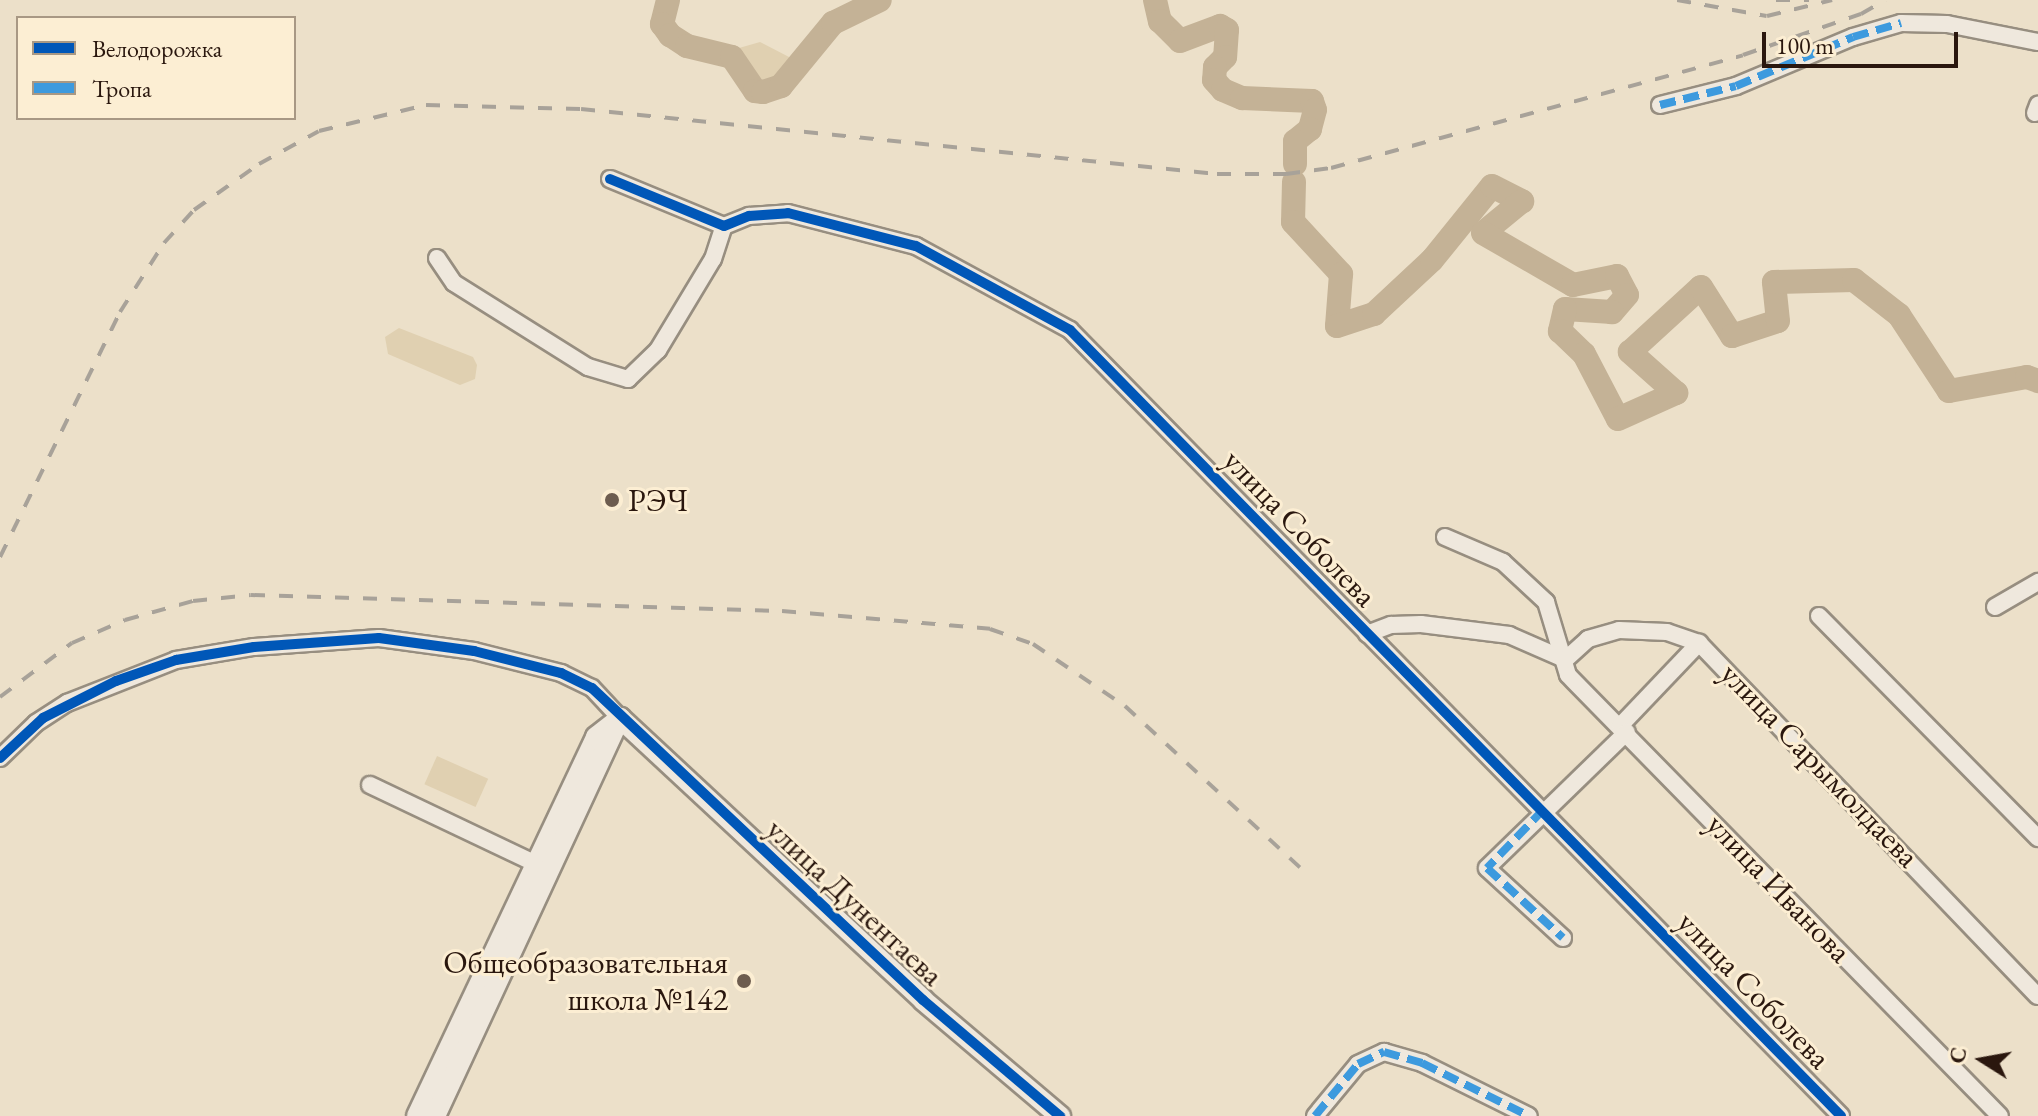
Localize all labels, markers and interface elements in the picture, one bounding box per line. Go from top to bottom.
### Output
legend [16,16,296,120]
scale bar [1766,16,1962,66]
text: 100 m [1776,30,1834,61]
text: Велодорожка [92,33,222,64]
text: Тропа [92,73,152,104]
street label: улица Соболева [1215,441,1385,615]
place label: РЭЧ [628,481,688,519]
marker: РЭЧ [603,491,621,509]
street label: улица Сарымолдаева [1713,655,1927,875]
street label: улица Иванова [1699,806,1859,970]
street label: улица Дунентаева [758,810,952,994]
street label: улица Соболева [1669,903,1839,1077]
place label: Общеобразовательная школа №142 [443,944,728,1019]
marker: Общеобразовательная школа №142 [735,972,753,990]
north arrow [1942,1020,2022,1100]
text: С [1942,1045,1974,1066]

